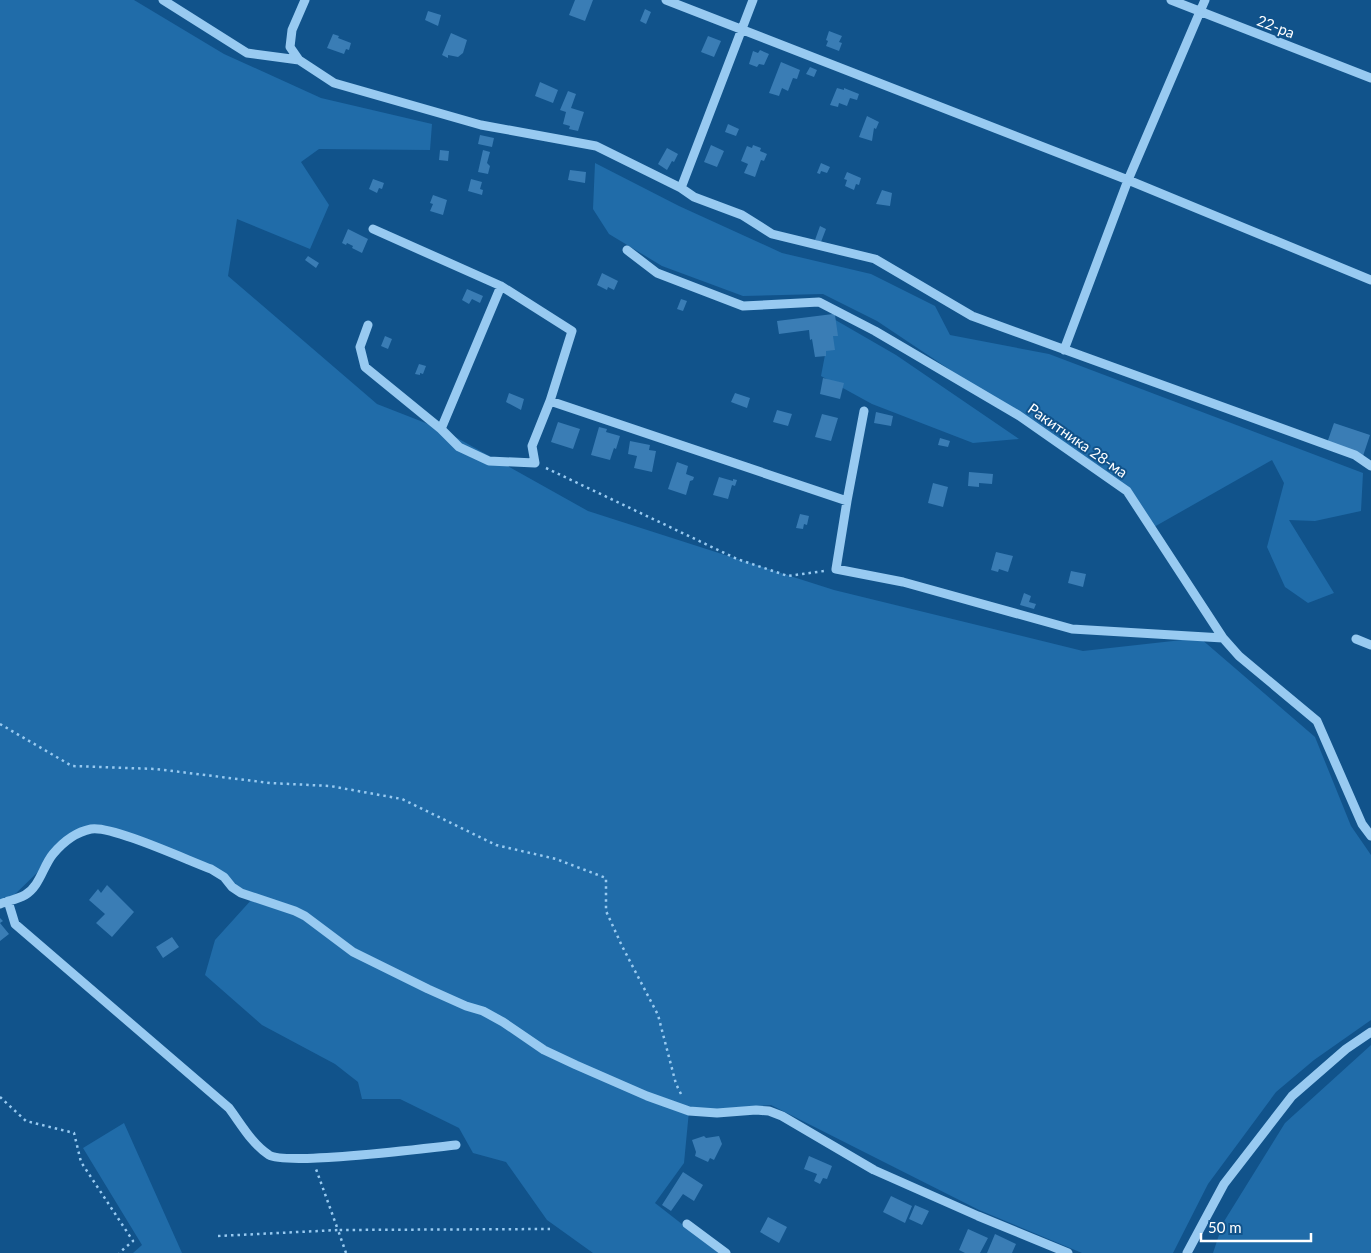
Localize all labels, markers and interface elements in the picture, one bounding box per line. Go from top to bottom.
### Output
street label: 22-ра [1255,11,1297,41]
street label: Ракитника 28-ма [1025,399,1131,481]
scale bar [1201,1210,1311,1242]
text: 50 m [1208,1218,1242,1236]

